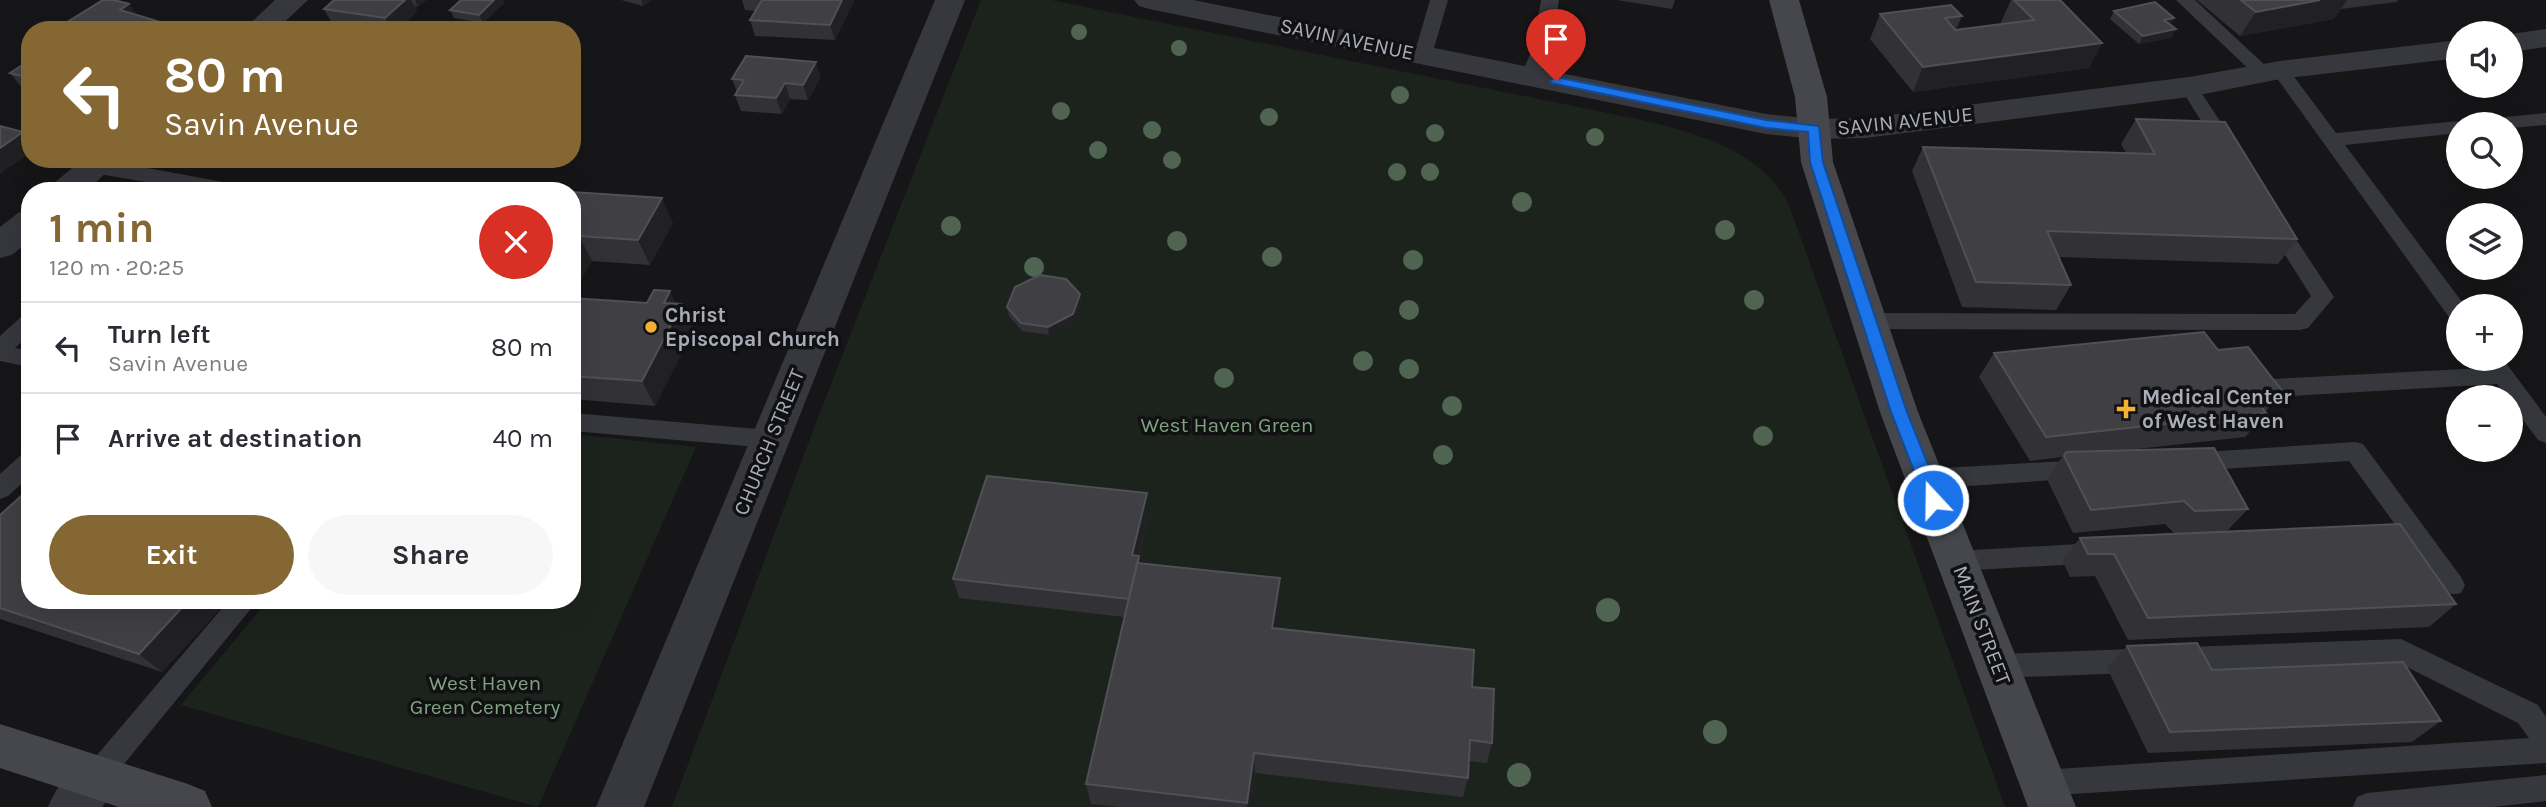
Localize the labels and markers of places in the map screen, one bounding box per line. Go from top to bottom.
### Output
pin [1526,9,1586,81]
place label: Christ Episcopal Church [665,303,840,351]
marker: Christ Episcopal Church [643,319,659,335]
place label: Medical Center of West Haven [2142,385,2292,433]
marker: Medical Center of West Haven [2116,399,2136,419]

